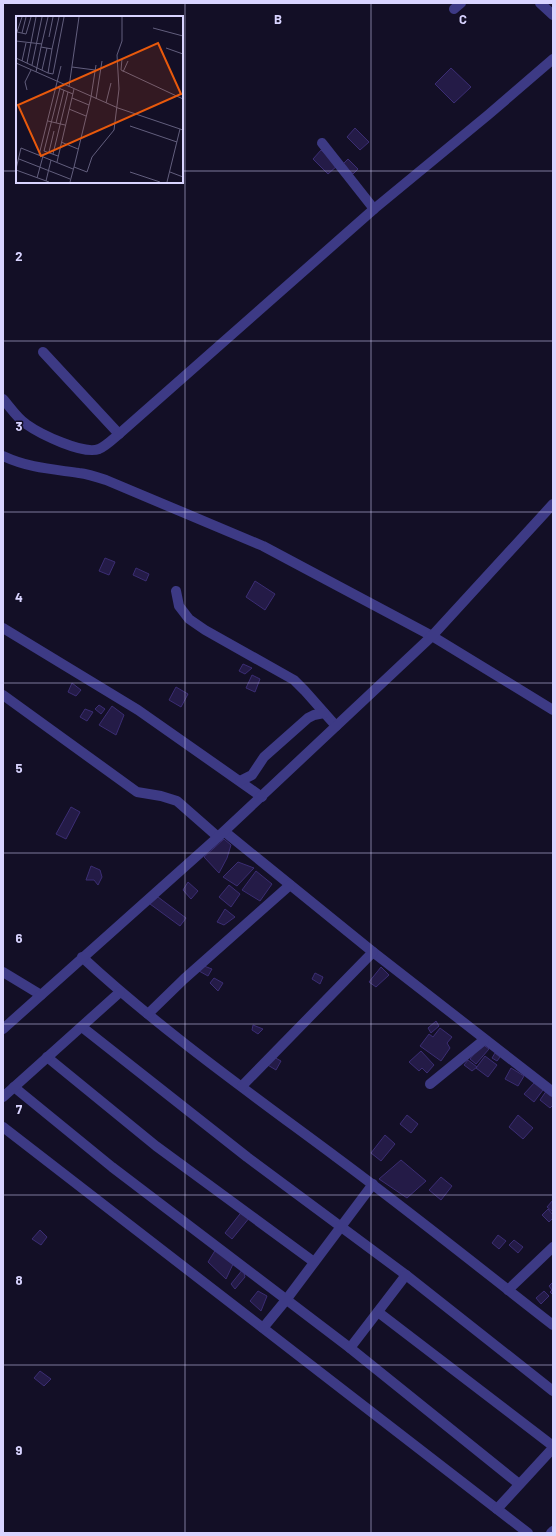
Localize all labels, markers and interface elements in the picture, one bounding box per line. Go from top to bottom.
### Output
text: B [274,11,282,27]
text: C [459,11,467,27]
inset map [16,16,183,183]
text: 2 [15,248,23,264]
text: 3 [15,418,23,434]
text: 4 [15,589,23,605]
text: 5 [15,760,23,776]
text: 6 [16,930,23,946]
text: 7 [16,1101,23,1117]
text: 8 [15,1272,23,1288]
text: 9 [16,1442,23,1458]

